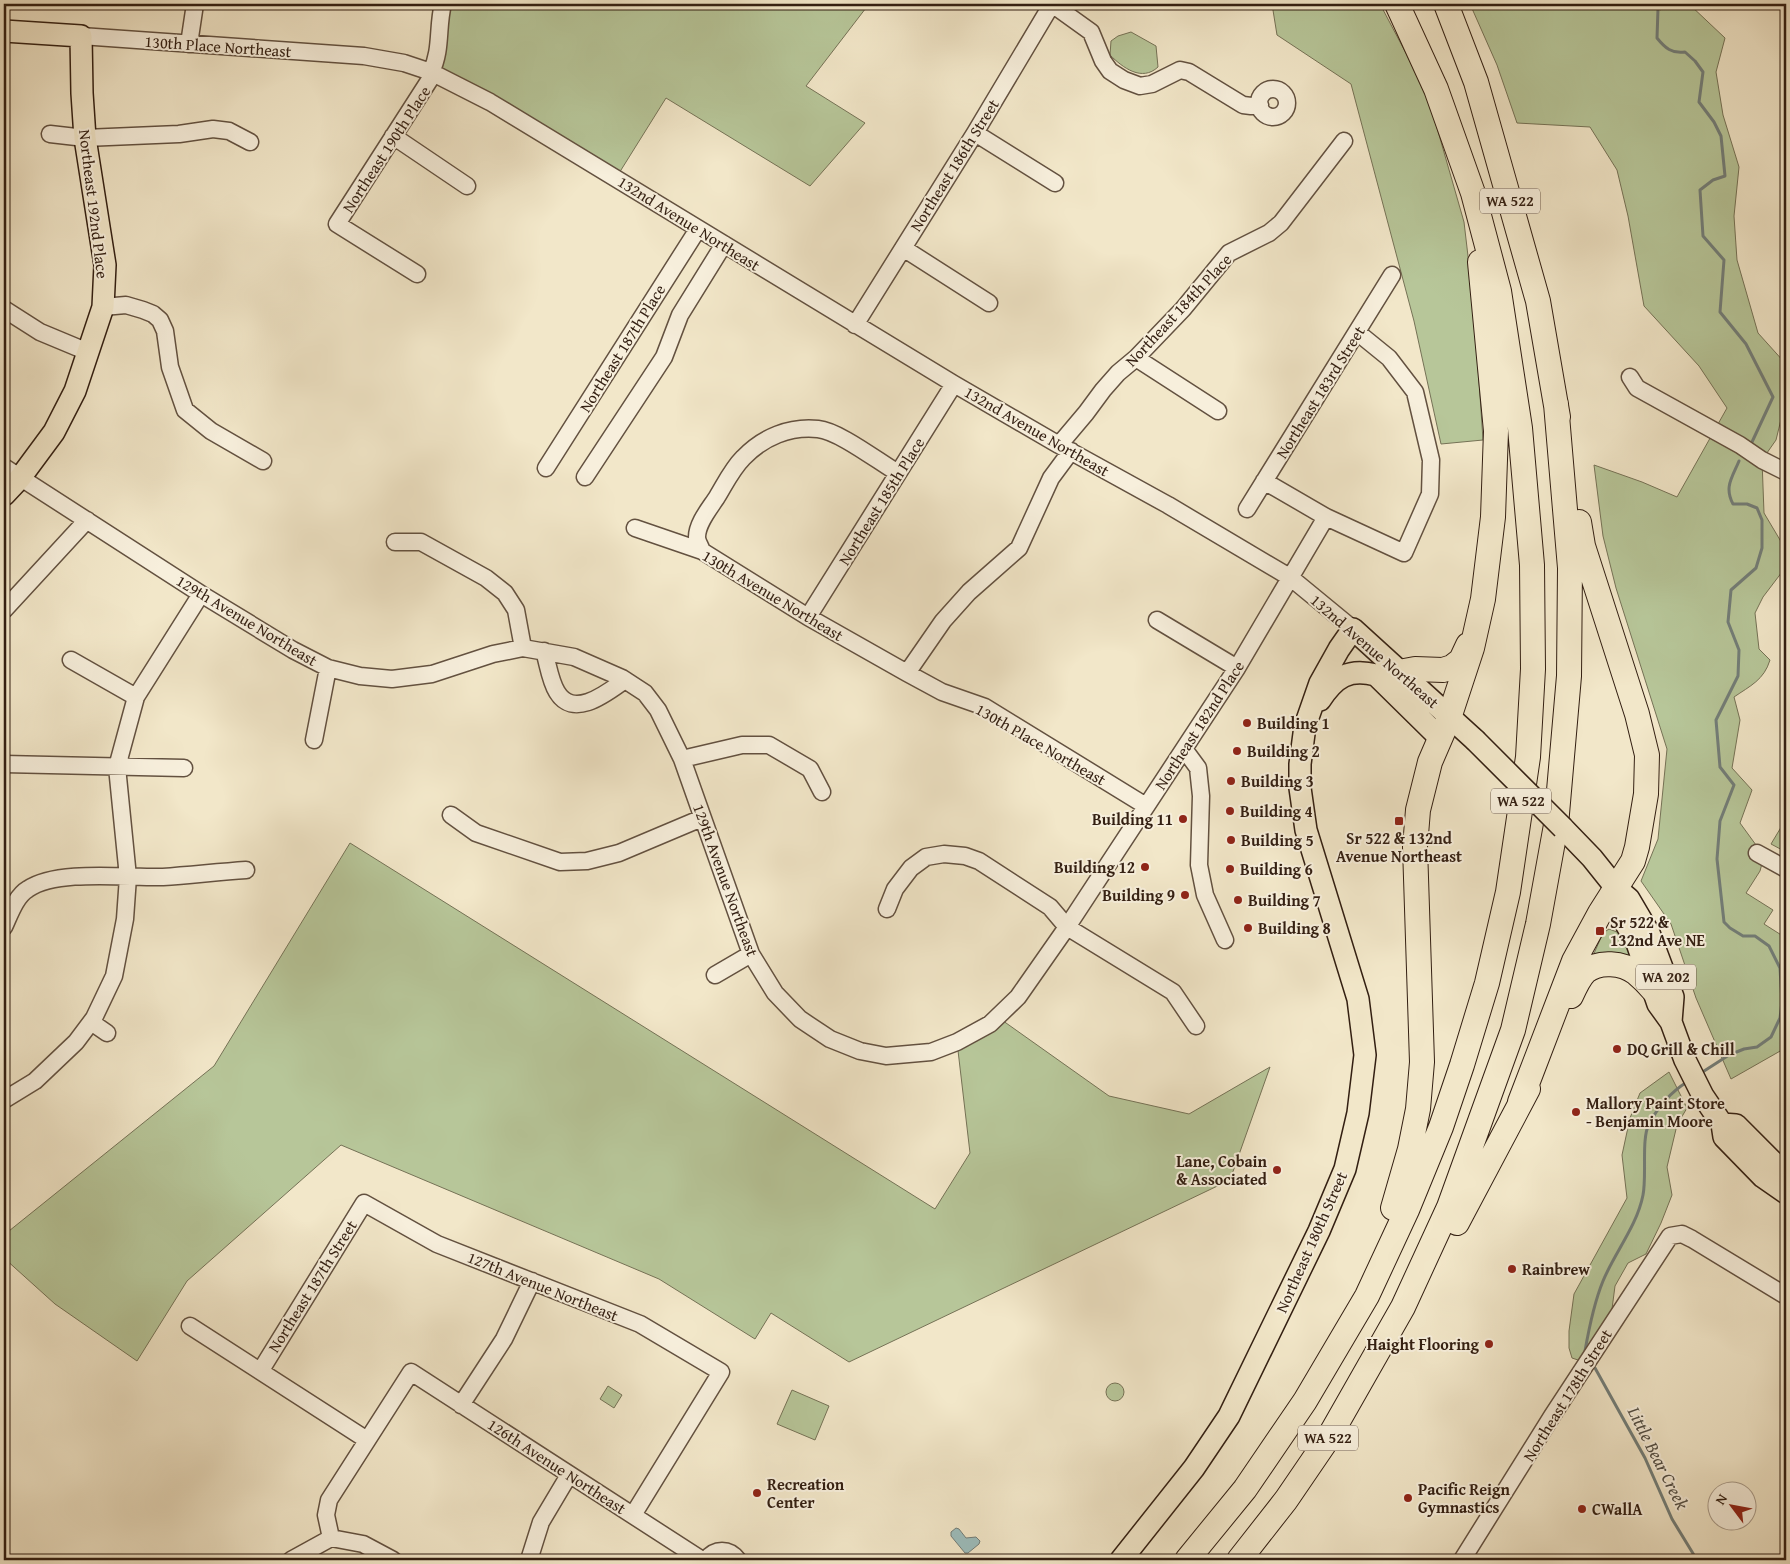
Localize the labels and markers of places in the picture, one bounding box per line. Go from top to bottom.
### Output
place label: Building 1 [1257,711,1330,735]
marker: Building 1 [1241,717,1253,729]
place label: Building 2 [1247,739,1320,763]
marker: Building 2 [1231,745,1243,757]
place label: Building 3 [1241,769,1314,793]
marker: Building 3 [1225,775,1237,787]
place label: Building 4 [1240,799,1313,823]
marker: Building 4 [1224,805,1236,817]
place label: Building 11 [1092,807,1173,831]
marker: Building 11 [1177,813,1189,825]
marker: Sr 522 & 132nd Avenue Northeast [1393,815,1405,827]
place label: Sr 522 & 132nd Avenue Northeast [1336,826,1462,868]
place label: Building 5 [1241,828,1314,852]
marker: Building 5 [1225,834,1237,846]
place label: Building 12 [1054,855,1135,879]
place label: Building 6 [1240,857,1313,881]
marker: Building 12 [1139,861,1151,873]
marker: Building 6 [1224,863,1236,875]
place label: Building 9 [1102,883,1175,907]
place label: Building 7 [1248,888,1321,912]
marker: Building 9 [1179,889,1191,901]
marker: Building 7 [1232,894,1244,906]
place label: Sr 522 & 132nd Ave NE [1610,910,1705,952]
place label: Building 8 [1258,916,1331,940]
marker: Building 8 [1242,922,1254,934]
marker: Sr 522 & 132nd Ave NE [1594,925,1606,937]
place label: DQ Grill & Chill [1627,1037,1735,1061]
marker: DQ Grill & Chill [1611,1043,1623,1055]
place label: Mallory Paint Store - Benjamin Moore [1586,1091,1725,1133]
marker: Mallory Paint Store - Benjamin Moore [1570,1106,1582,1118]
place label: Lane, Cobain & Associated [1176,1149,1268,1191]
marker: Lane, Cobain & Associated [1271,1164,1283,1176]
place label: Rainbrew [1522,1257,1590,1281]
marker: Rainbrew [1506,1263,1518,1275]
place label: Haight Flooring [1367,1332,1480,1356]
marker: Haight Flooring [1483,1338,1495,1350]
place label: Recreation Center [767,1472,845,1514]
place label: Pacific Reign Gymnastics [1418,1477,1510,1519]
marker: Recreation Center [751,1487,763,1499]
marker: Pacific Reign Gymnastics [1402,1492,1414,1504]
place label: CWallA [1592,1497,1643,1521]
marker: CWallA [1576,1503,1588,1515]

